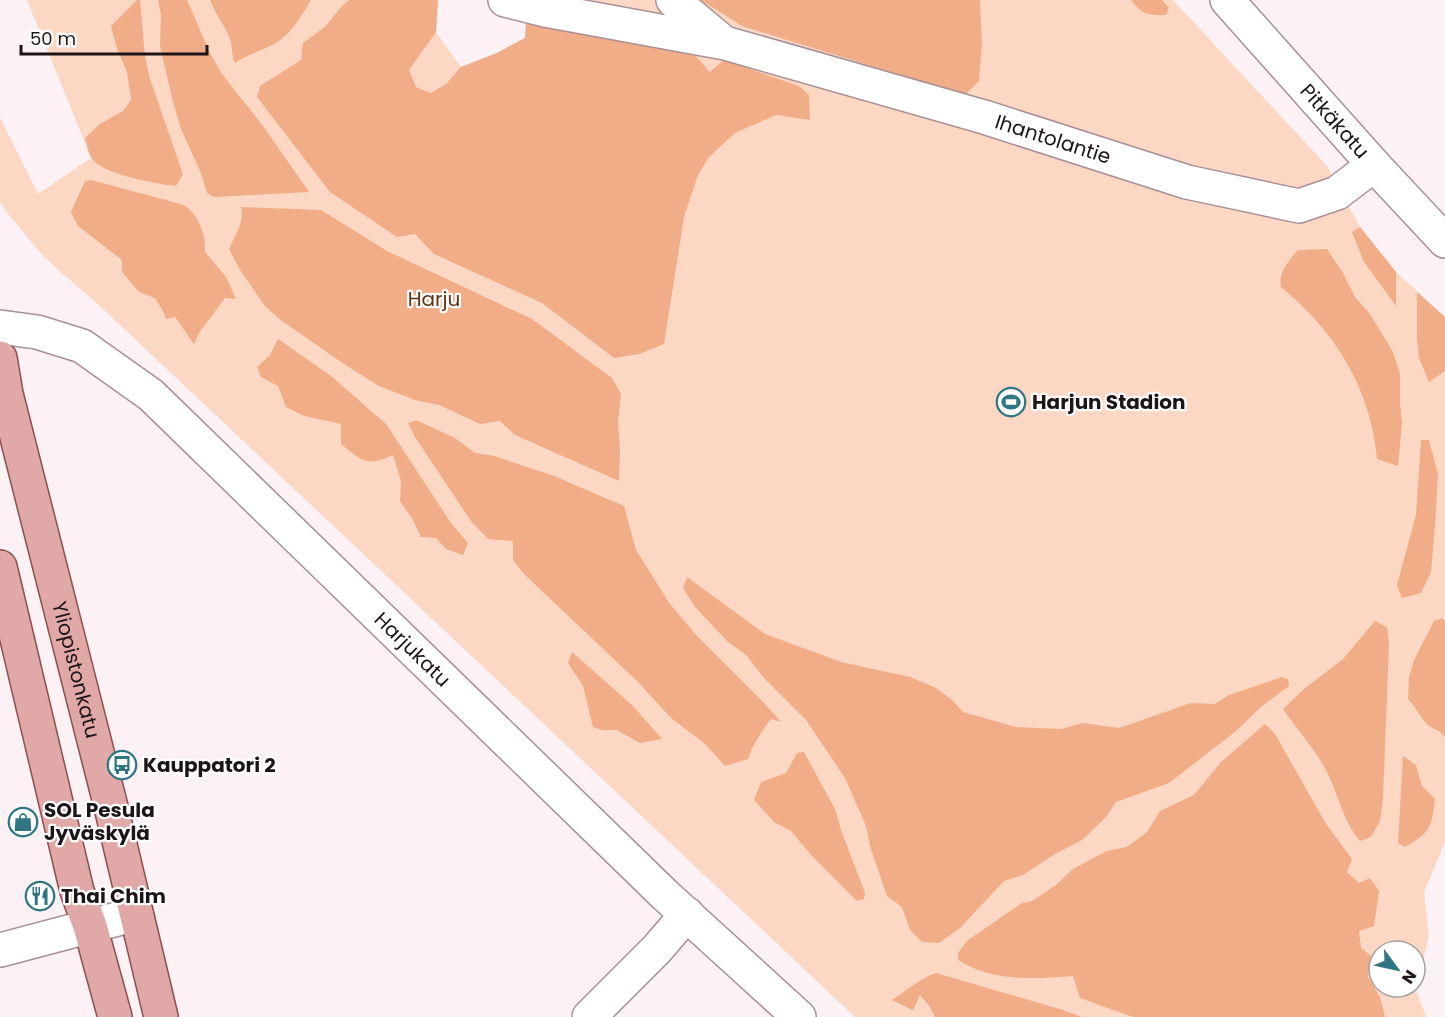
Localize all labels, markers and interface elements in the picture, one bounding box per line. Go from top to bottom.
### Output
scale bar [21,18,207,56]
text: 50 m [30,26,76,51]
street label: Pitkäkatu [1294,77,1376,164]
street label: Ihantolantie [992,107,1114,171]
park label: Harju [408,285,460,313]
sports icon: Harjun Stadion [995,386,1027,418]
place label: Harjun Stadion [1032,388,1186,416]
street label: Yliopistonkatu [45,598,107,741]
street label: Harjukatu [368,606,457,693]
bus stop icon: Kauppatori 2 [106,749,138,781]
place label: Kauppatori 2 [143,751,276,779]
place label: SOL Pesula Jyväskylä [44,796,155,847]
shop icon: SOL Pesula Jyväskylä [7,806,39,838]
restaurant icon: Thai Chim [24,880,56,912]
place label: Thai Chim [61,882,166,910]
north arrow [1367,939,1427,999]
text: N [1396,966,1422,988]

